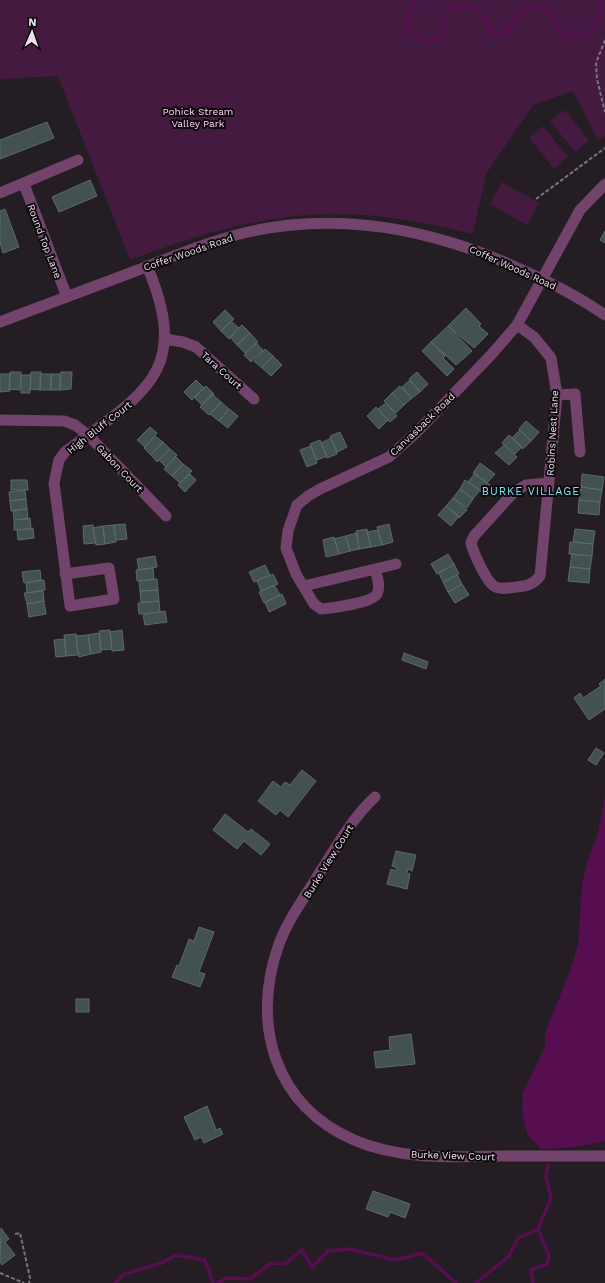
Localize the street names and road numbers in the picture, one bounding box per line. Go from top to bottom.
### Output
street label: Round Top Lane [25,203,64,280]
street label: Coffer Woods Road [142,232,234,273]
street label: Coffer Woods Road [468,243,558,292]
street label: Tara Court [199,349,245,392]
street label: Robins Nest Lane [545,390,560,476]
street label: Canvasback Road [388,391,457,458]
street label: High Bluff Court [65,398,134,456]
street label: Gabon Court [94,442,146,495]
street label: Burke View Court [301,822,356,900]
street label: Burke View Court [411,1149,496,1162]

